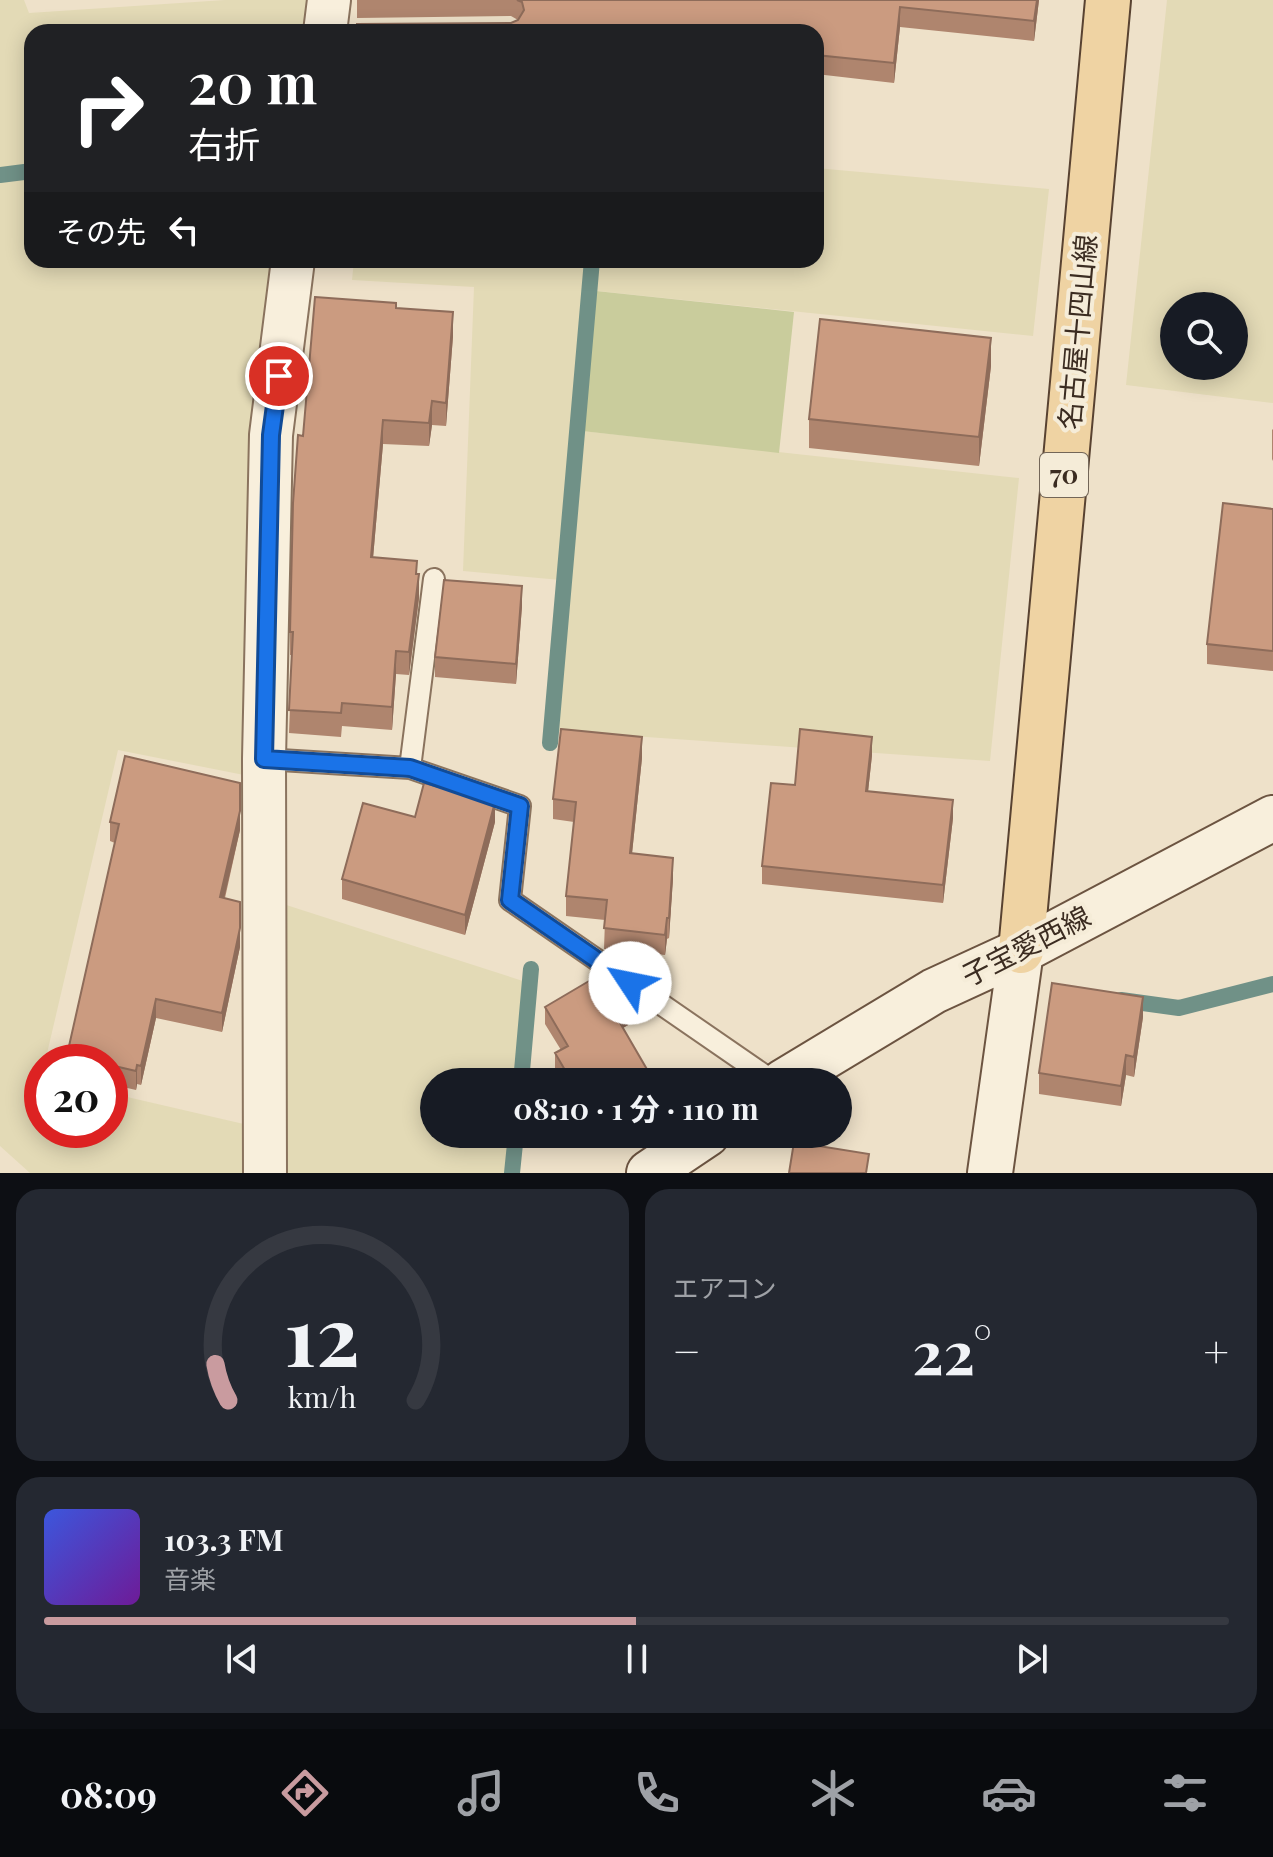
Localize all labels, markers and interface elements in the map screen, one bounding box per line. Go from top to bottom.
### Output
text: 20 m [188,44,317,119]
icon: right [56,56,160,160]
text: 右折 [188,119,260,167]
icon: left [162,208,206,252]
text: その先 [56,211,146,251]
street label: 名古屋十四山線 [1050,233,1103,431]
map controls [1160,292,1248,380]
button: search [1160,292,1248,380]
pin [245,342,313,410]
icon: arrive [257,354,301,398]
road number: 70 [1040,453,1088,497]
street label: 子宝愛西線 [955,896,1096,993]
position arrow [588,941,672,1025]
speed limit sign: 20 [24,1044,128,1148]
text: 08:10 · 1 分 · 110 m [513,1088,759,1128]
text: エアコン [673,1270,777,1305]
text: 12 [285,1277,360,1388]
text: 22° [912,1310,992,1390]
text: − [673,1320,701,1379]
text: + [1203,1320,1229,1379]
text: km/h [288,1377,357,1415]
text: 103.3 FM [164,1519,284,1559]
text: 音楽 [164,1561,216,1596]
icon: previous [220,1637,264,1681]
icon: pause [615,1637,659,1681]
icon: next [1010,1637,1054,1681]
icon: directions [277,1765,333,1821]
icon: music [453,1765,509,1821]
icon: phone [629,1765,685,1821]
icon: climate [805,1765,861,1821]
icon: car [981,1765,1037,1821]
icon: filters [1157,1765,1213,1821]
text: 08:09 [60,1769,157,1817]

